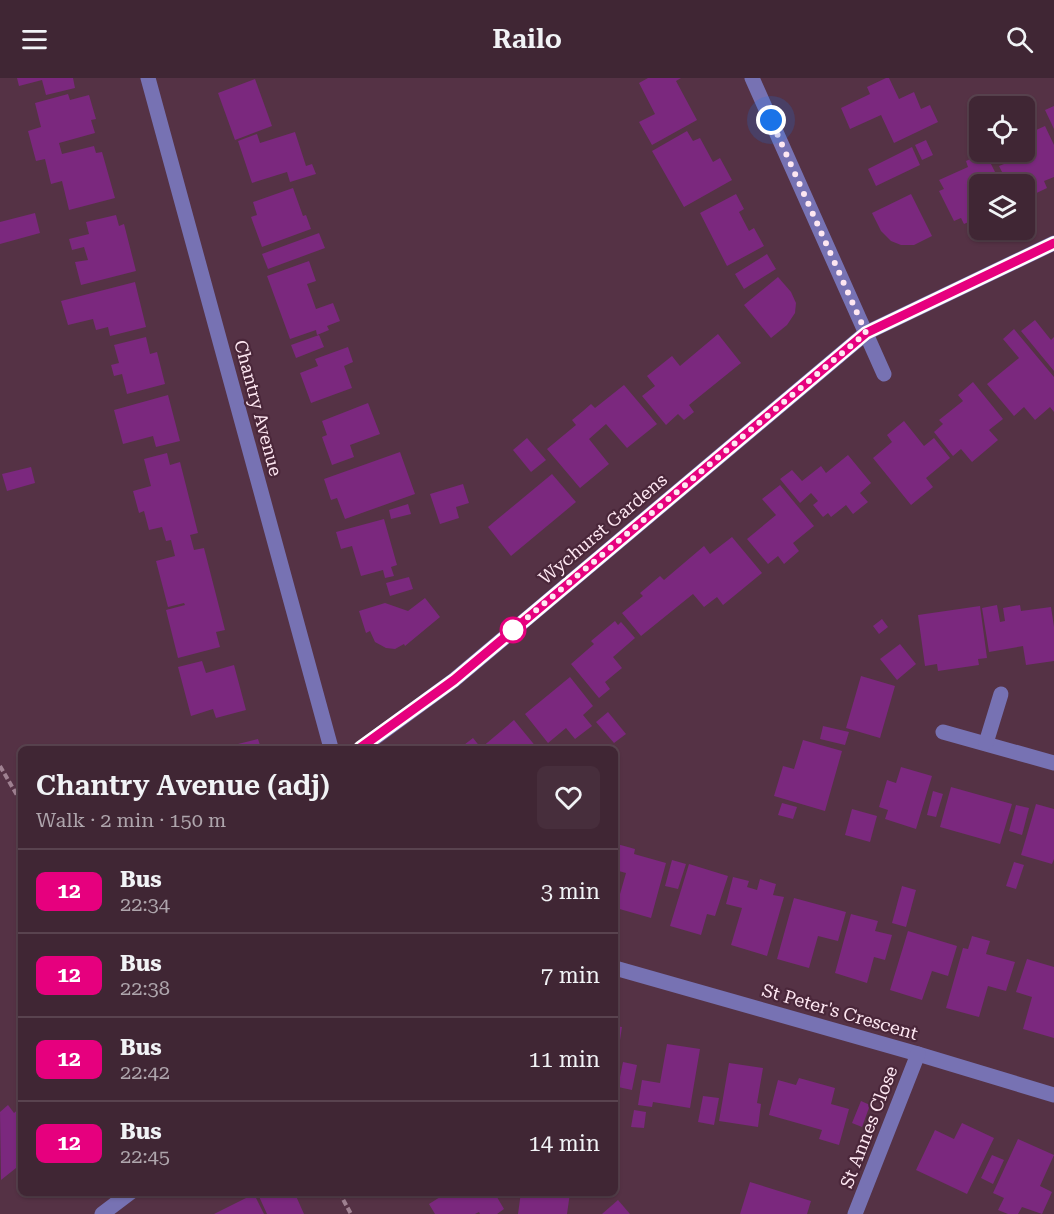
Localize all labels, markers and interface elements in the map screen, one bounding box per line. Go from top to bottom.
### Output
icon: menu [18,23,51,56]
text: Railo [492,23,562,55]
icon: search [1003,23,1036,56]
map controls [969,96,1035,240]
button: locate [969,96,1035,162]
your location [756,105,786,135]
button: layers [969,174,1035,240]
street label: Chantry Avenue [230,337,287,478]
street label: Wychurst Gardens [534,469,671,588]
unlabelled marker [500,617,526,643]
button: heart [537,766,600,829]
text: Chantry Avenue (adj) [36,769,330,802]
text: Walk · 2 min · 150 m [36,808,226,832]
text: Bus [120,867,162,892]
text: 12 [57,879,81,903]
text: 3 min [541,879,600,904]
text: 22:34 [120,892,170,916]
text: Bus [120,951,162,976]
text: 12 [57,963,81,987]
text: 7 min [541,963,600,988]
text: 22:38 [120,976,170,1000]
street label: St Peter's Crescent [760,979,921,1044]
text: Bus [120,1035,162,1060]
text: 12 [57,1047,81,1071]
text: 11 min [529,1047,600,1072]
text: 22:42 [120,1060,170,1084]
street label: St Annes Close [836,1063,901,1191]
text: Bus [120,1119,162,1144]
text: 12 [57,1131,81,1155]
text: 14 min [529,1131,600,1156]
text: 22:45 [120,1144,170,1168]

